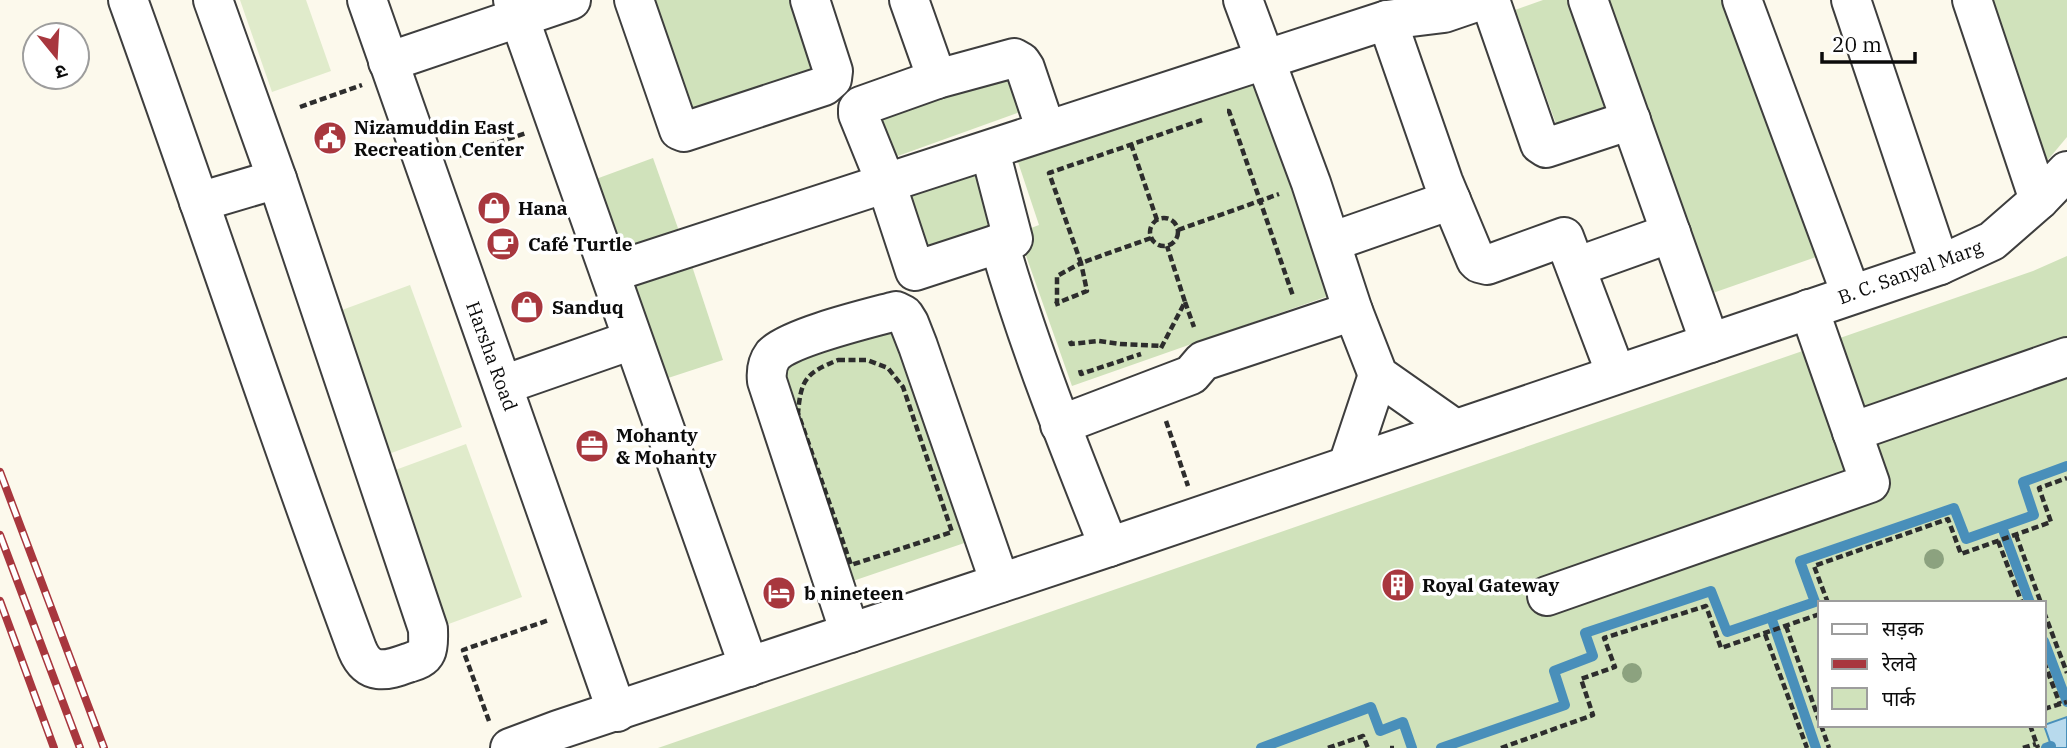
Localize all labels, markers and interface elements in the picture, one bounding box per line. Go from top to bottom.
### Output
north arrow [21,21,91,91]
scale bar [1822,21,1915,65]
text: 20 m [1832,30,1882,58]
text: उ [51,59,70,86]
place label: Nizamuddin East Recreation Center [354,115,525,161]
public building icon: Nizamuddin East Recreation Center [311,119,349,157]
shop icon: Hana [475,189,513,227]
place label: Hana [518,196,568,220]
cafe icon: Café Turtle [484,225,522,263]
place label: Café Turtle [528,232,633,256]
street label: B. C. Sanyal Marg [1834,234,1986,309]
shop icon: Sanduq [508,288,546,326]
place label: Sanduq [552,295,624,319]
street label: Harsha Road [461,298,523,414]
place label: Mohanty & Mohanty [616,423,717,469]
office icon: Mohanty & Mohanty [573,427,611,465]
building icon: Royal Gateway [1379,566,1417,604]
place label: Royal Gateway [1422,573,1559,597]
hotel icon: b nineteen [760,574,798,612]
place label: b nineteen [804,581,904,605]
legend [1818,601,2046,727]
text: सड़क [1882,614,1924,642]
text: रेलवे [1881,649,1917,677]
text: पार्क [1882,684,1916,712]

